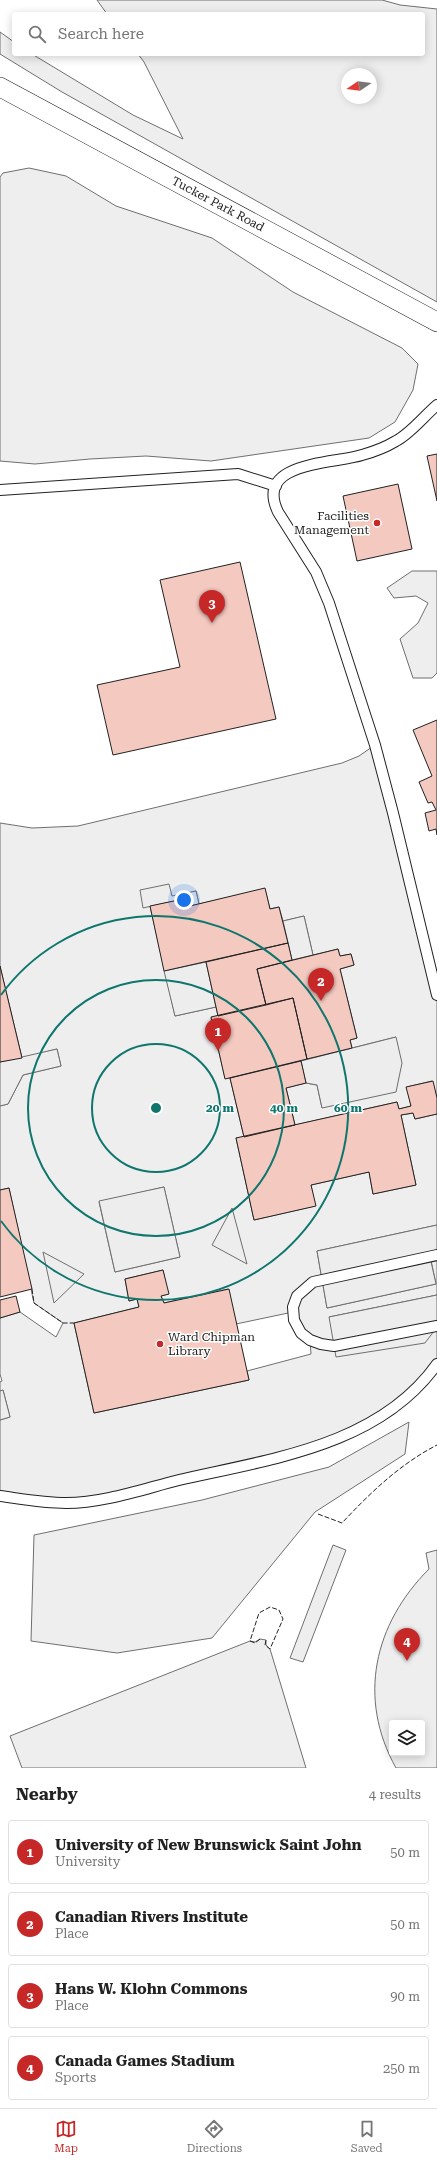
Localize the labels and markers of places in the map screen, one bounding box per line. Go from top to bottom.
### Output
place label: Facilities Management [294,509,370,537]
marker: Facilities Management [372,518,382,528]
pin: 3 [199,590,225,623]
pin: 2 [308,968,334,1001]
pin: 1 [205,1018,231,1051]
centre of rings [149,1101,163,1115]
place label: Ward Chipman Library [168,1330,255,1358]
marker: Ward Chipman Library [155,1339,165,1349]
pin: 4 [394,1628,420,1661]

